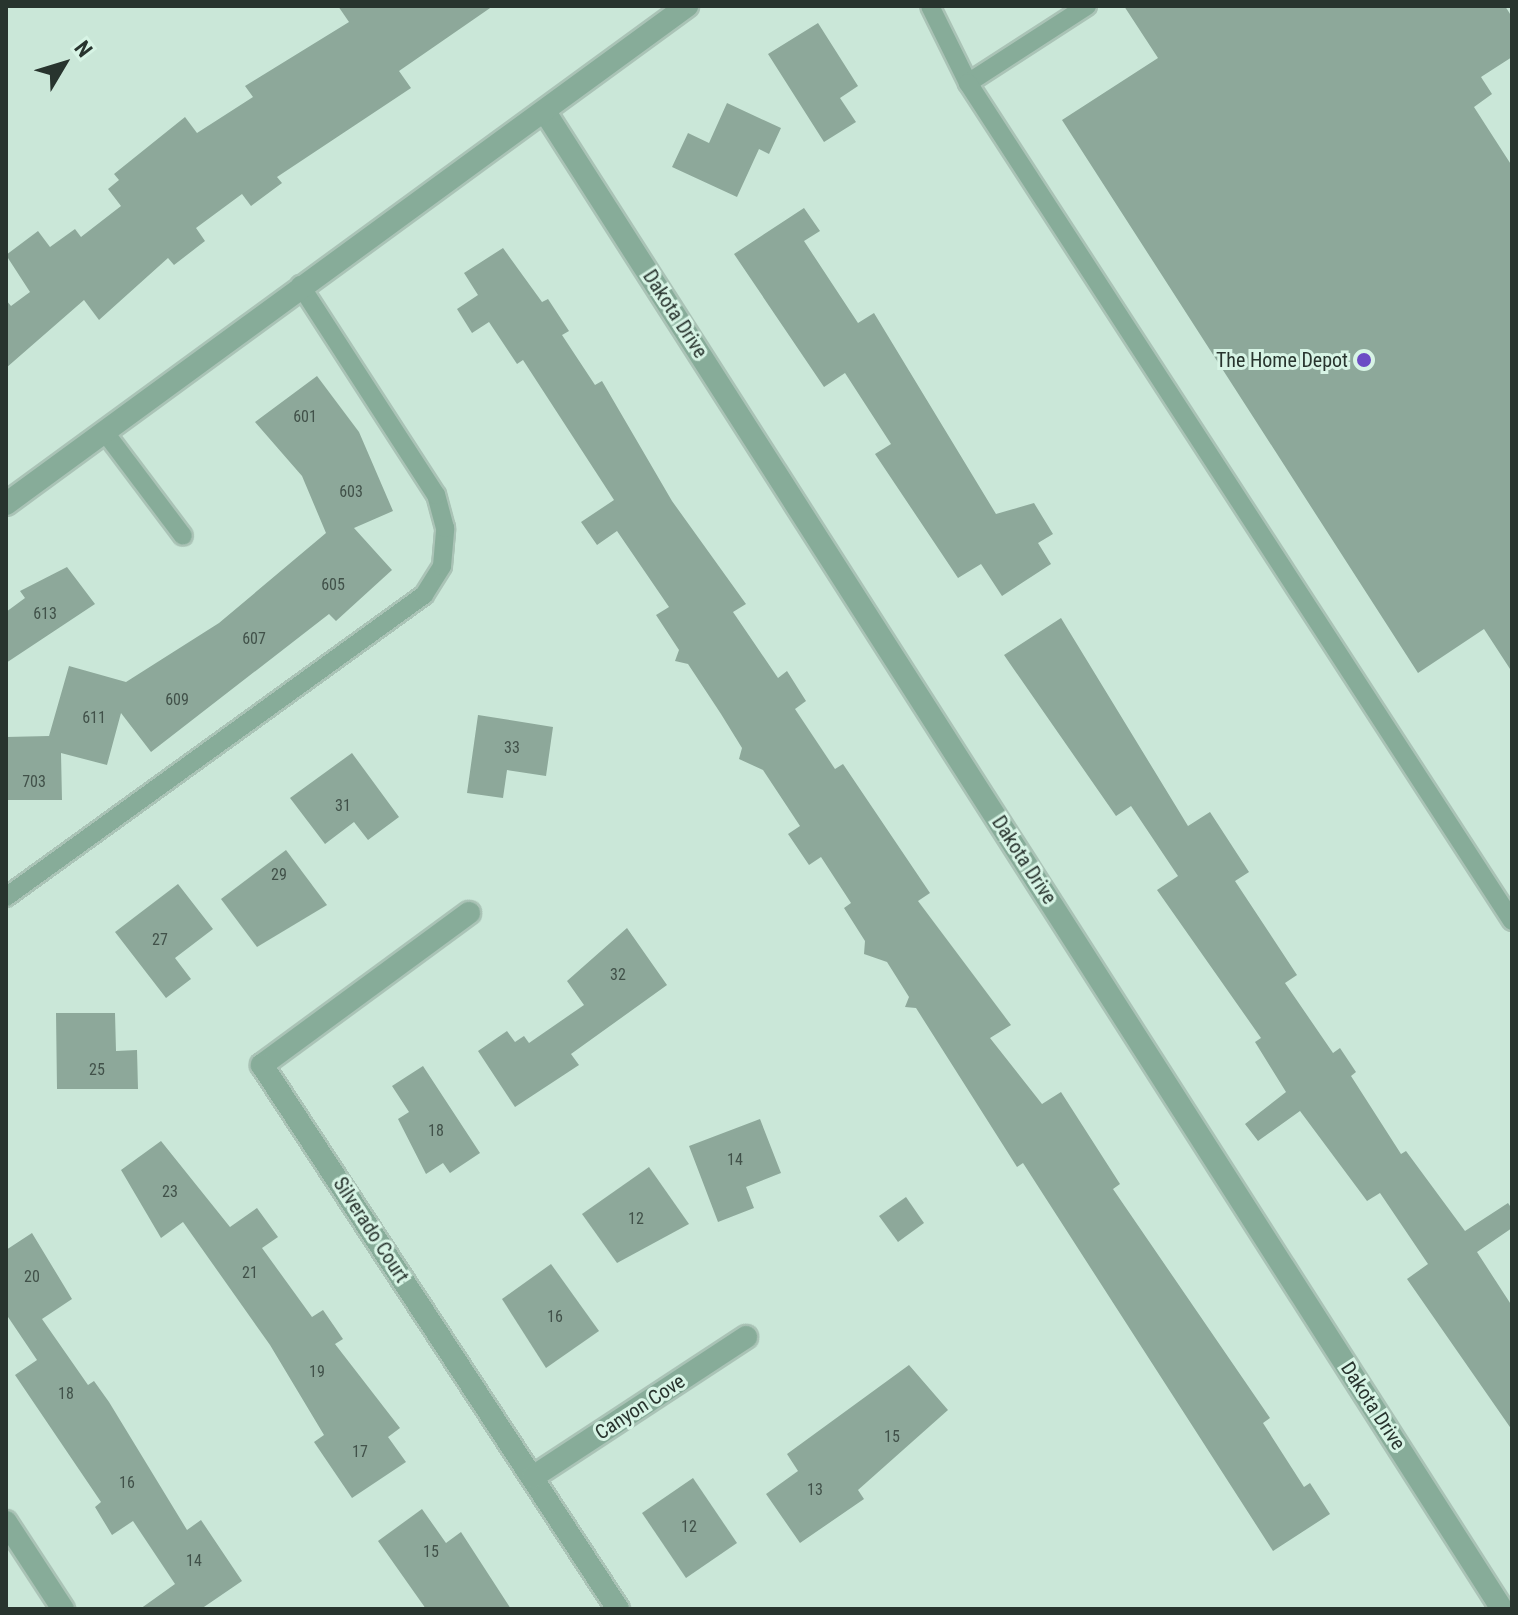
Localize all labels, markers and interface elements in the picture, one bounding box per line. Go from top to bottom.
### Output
north arrow [24,24,104,104]
text: N [69,36,97,62]
street label: Dakota Drive [638,266,712,362]
place label: The Home Depot [1216,348,1348,372]
marker: The Home Depot [1355,351,1373,369]
house number: 601 [293,407,317,427]
house number: 603 [339,482,363,502]
house number: 605 [321,575,345,595]
house number: 613 [33,604,57,624]
house number: 607 [242,629,266,649]
house number: 609 [165,690,189,710]
house number: 611 [82,708,106,728]
house number: 33 [504,738,520,758]
house number: 703 [22,772,46,792]
house number: 31 [335,796,351,816]
street label: Dakota Drive [987,812,1061,908]
house number: 29 [271,865,287,885]
house number: 27 [152,930,168,950]
house number: 32 [610,965,626,985]
house number: 25 [89,1060,105,1080]
house number: 18 [428,1121,444,1141]
house number: 14 [727,1150,743,1170]
street label: Silverado Court [328,1173,414,1287]
house number: 23 [162,1182,178,1202]
house number: 12 [628,1209,644,1229]
house number: 21 [242,1263,258,1283]
house number: 20 [24,1267,40,1287]
house number: 16 [547,1307,563,1327]
street label: Dakota Drive [1336,1358,1410,1454]
house number: 19 [309,1362,325,1382]
street label: Canyon Cove [591,1369,689,1445]
house number: 18 [58,1384,74,1404]
house number: 15 [884,1427,900,1447]
house number: 17 [352,1442,368,1462]
house number: 16 [119,1473,135,1493]
house number: 13 [807,1480,823,1500]
house number: 12 [681,1517,697,1537]
house number: 15 [423,1542,439,1562]
house number: 14 [186,1551,202,1571]

